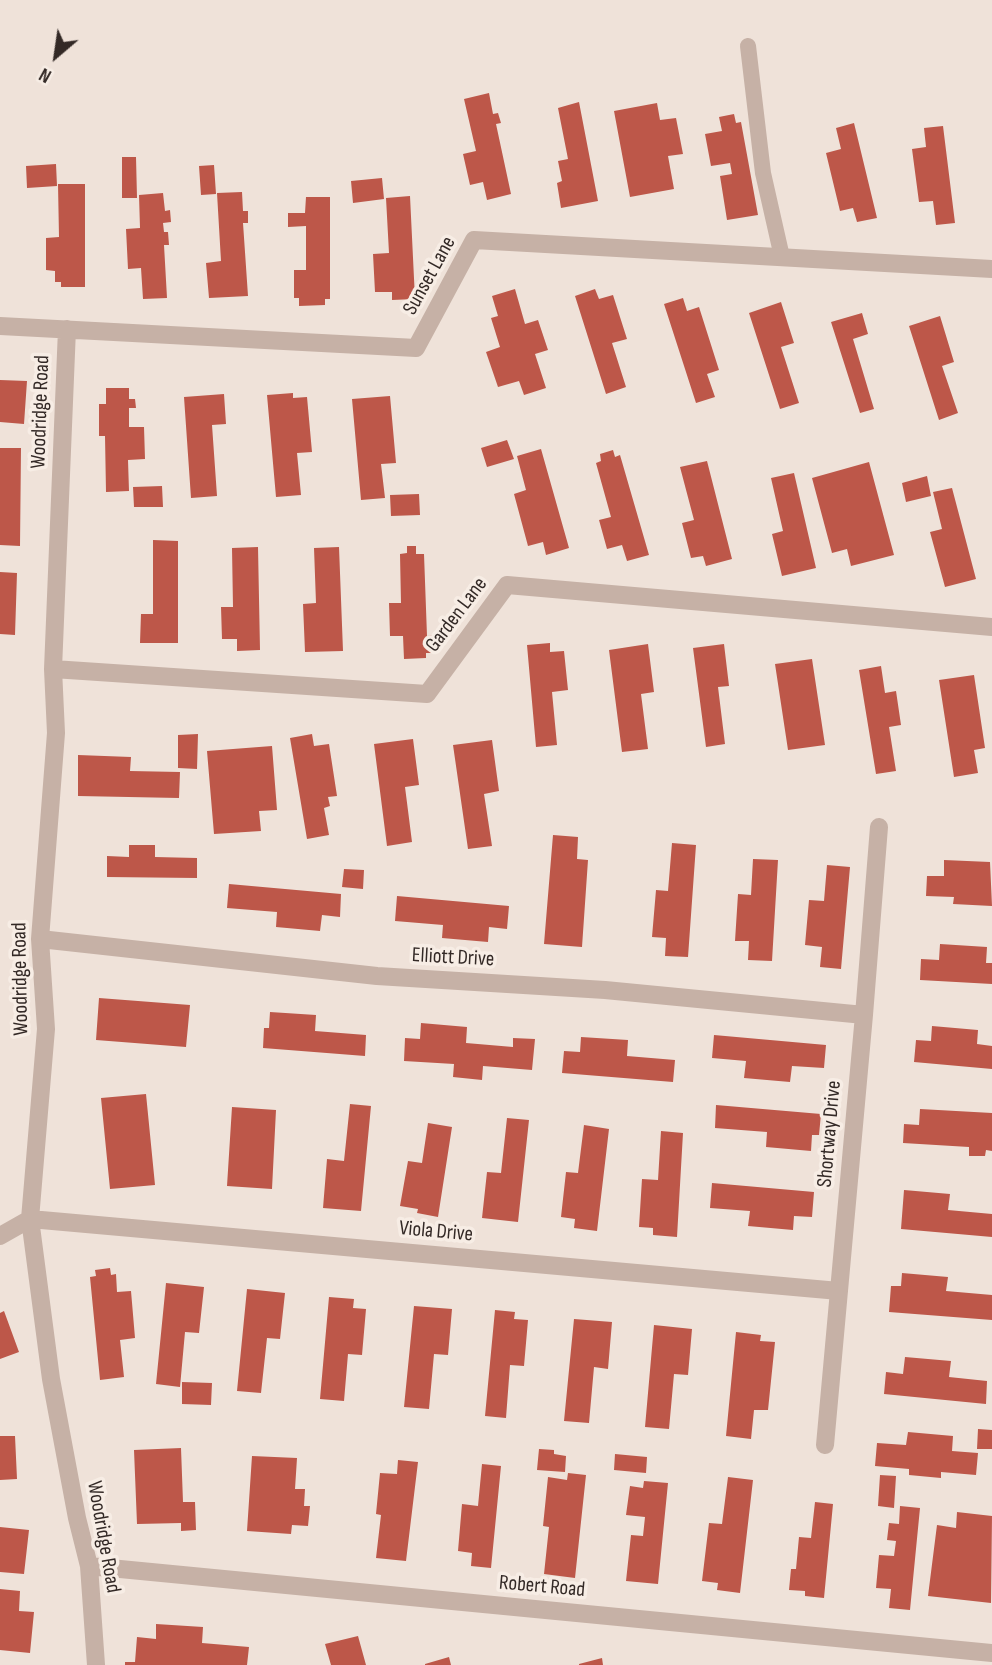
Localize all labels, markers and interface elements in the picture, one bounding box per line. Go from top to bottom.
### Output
north arrow [21,21,91,91]
text: N [36,62,56,87]
street label: Sunset Lane [398,232,462,320]
street label: Woodridge Road [26,355,56,469]
street label: Garden Lane [421,573,493,657]
street label: Woodridge Road [7,922,35,1036]
street label: Elliott Drive [411,943,495,973]
street label: Shortway Drive [813,1080,847,1188]
street label: Viola Drive [398,1216,474,1248]
street label: Woodridge Road [81,1479,125,1595]
street label: Robert Road [498,1571,586,1603]

